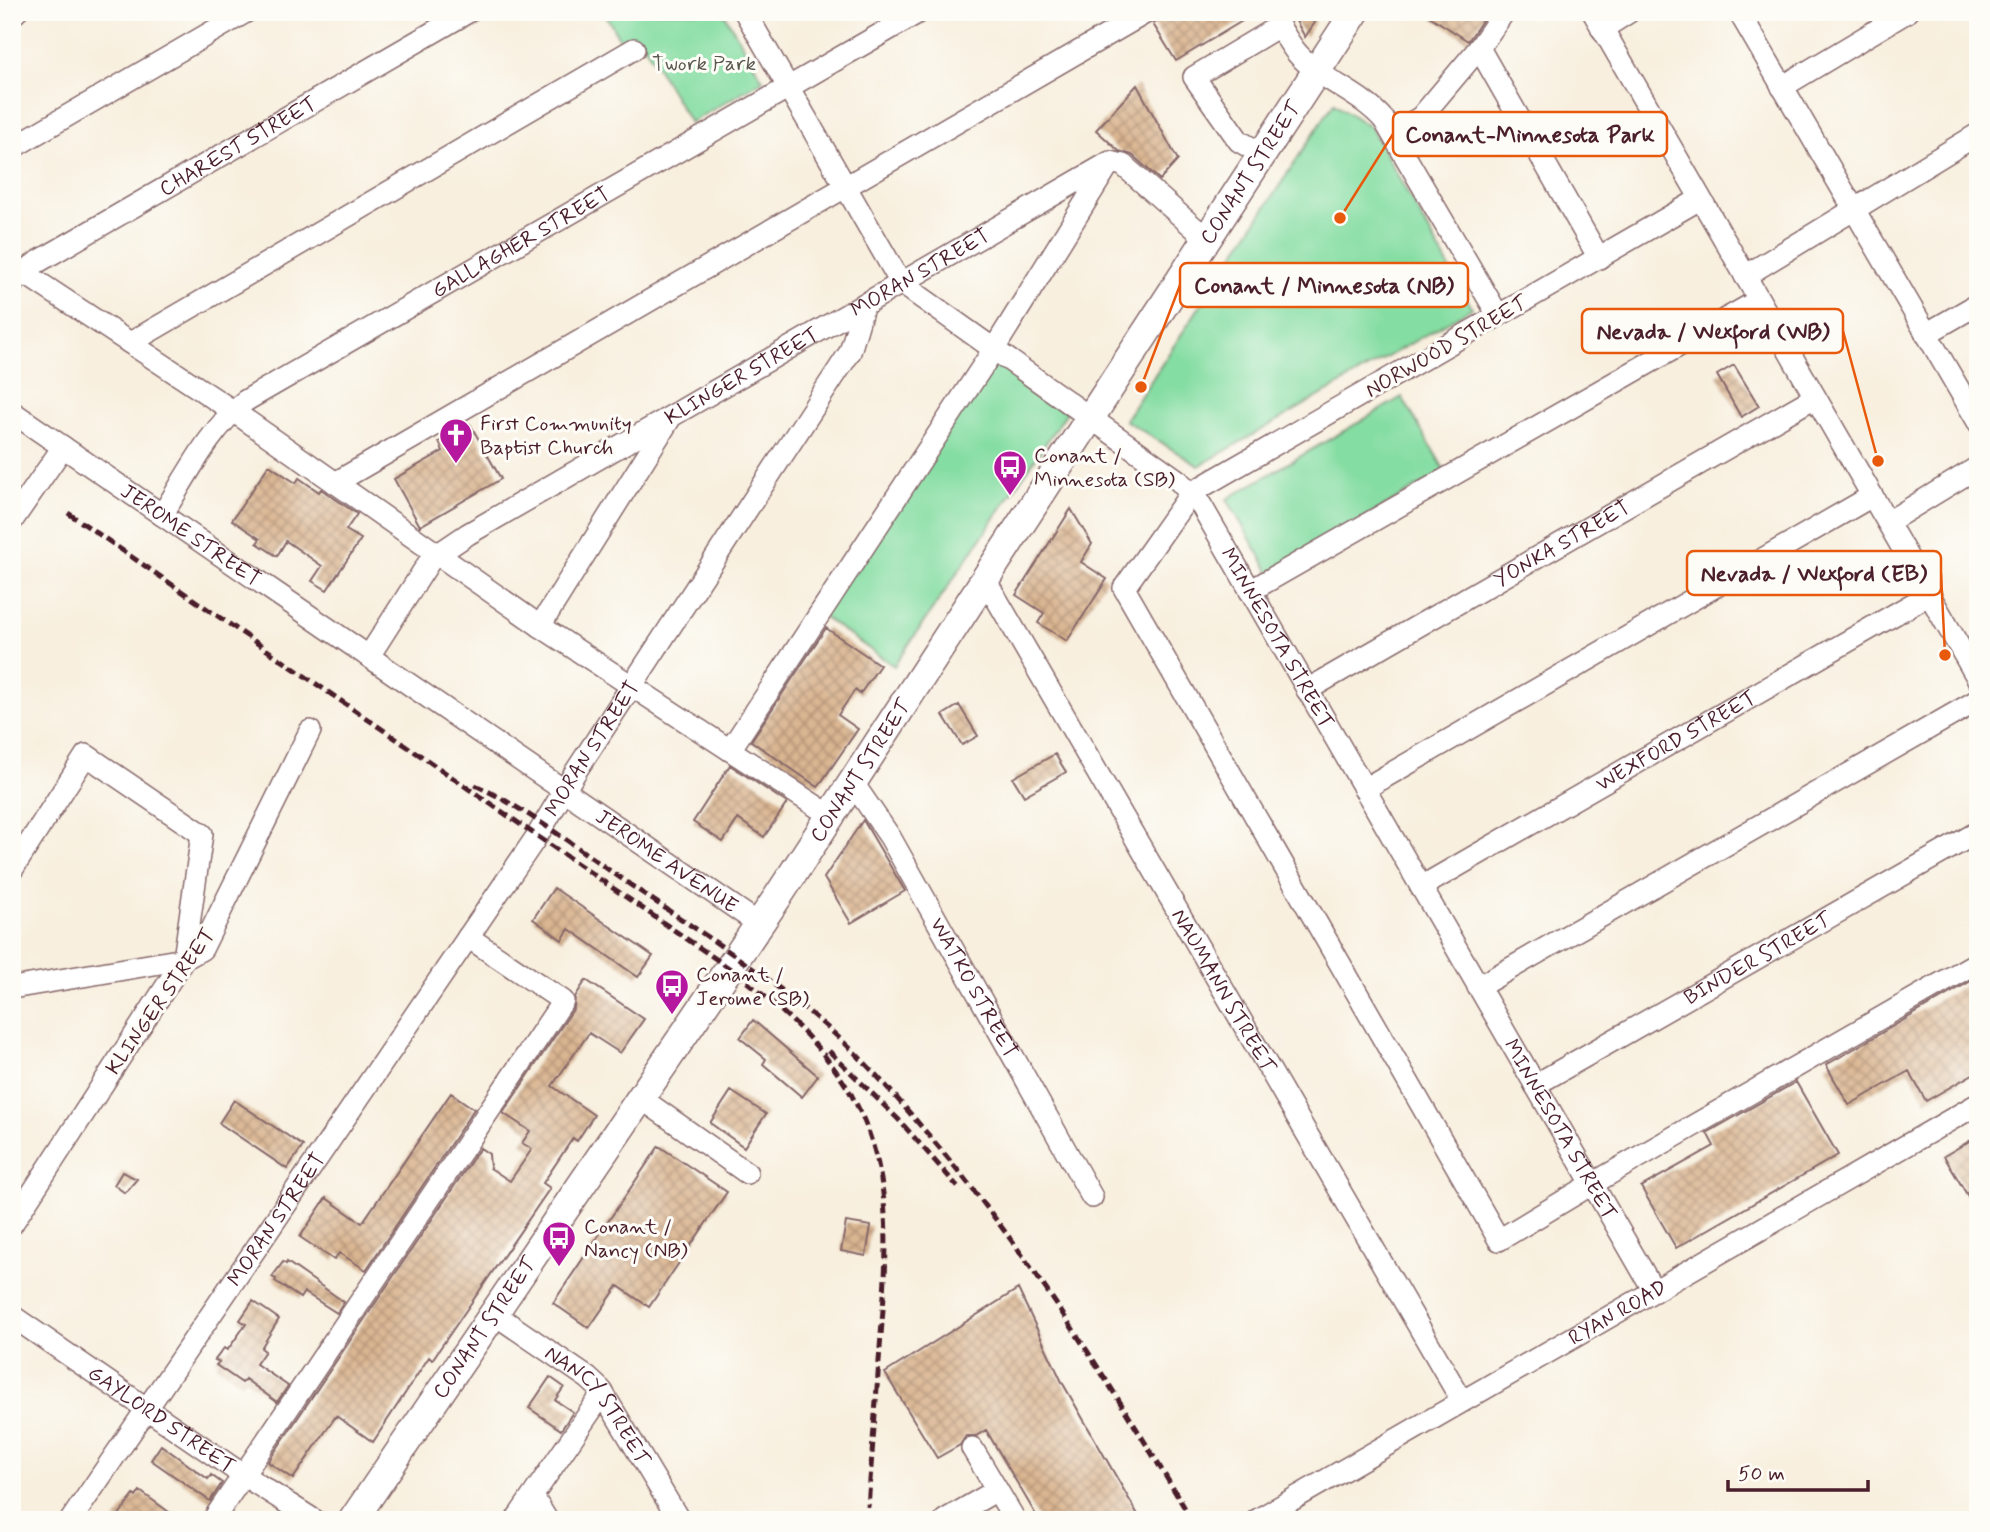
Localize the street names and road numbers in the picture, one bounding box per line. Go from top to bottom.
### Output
street label: CHAREST STREET [154,90,322,203]
street label: CONANT STREET [1194,95,1309,250]
street label: GALLAGHER STREET [427,180,615,305]
street label: MORAN STREET [846,222,995,324]
street label: NORWOOD STREET [1360,289,1533,405]
street label: KLINGER STREET [660,321,824,432]
street label: JEROME STREET [115,478,266,593]
street label: YONKA STREET [1489,494,1635,594]
street label: MINNESOTA STREET [1214,543,1340,734]
street label: MORAN STREET [539,676,646,822]
street label: WEXFORD STREET [1591,684,1761,798]
street label: CONANT STREET [804,693,918,848]
street label: JEROME AVENUE [590,803,743,920]
street label: NAUMANN STREET [1164,904,1282,1079]
street label: BINDER STREET [1679,905,1837,1012]
street label: WATKO STREET [923,913,1024,1063]
street label: KLINGER STREET [100,923,222,1081]
street label: MINNESOTA STREET [1497,1034,1623,1225]
street label: MORAN STREET [221,1147,332,1292]
street label: CONANT STREET [427,1251,544,1404]
street label: RYAN ROAD [1564,1274,1672,1352]
street label: NANCY STREET [539,1339,656,1472]
street label: GAYLORD STREET [82,1359,241,1481]

